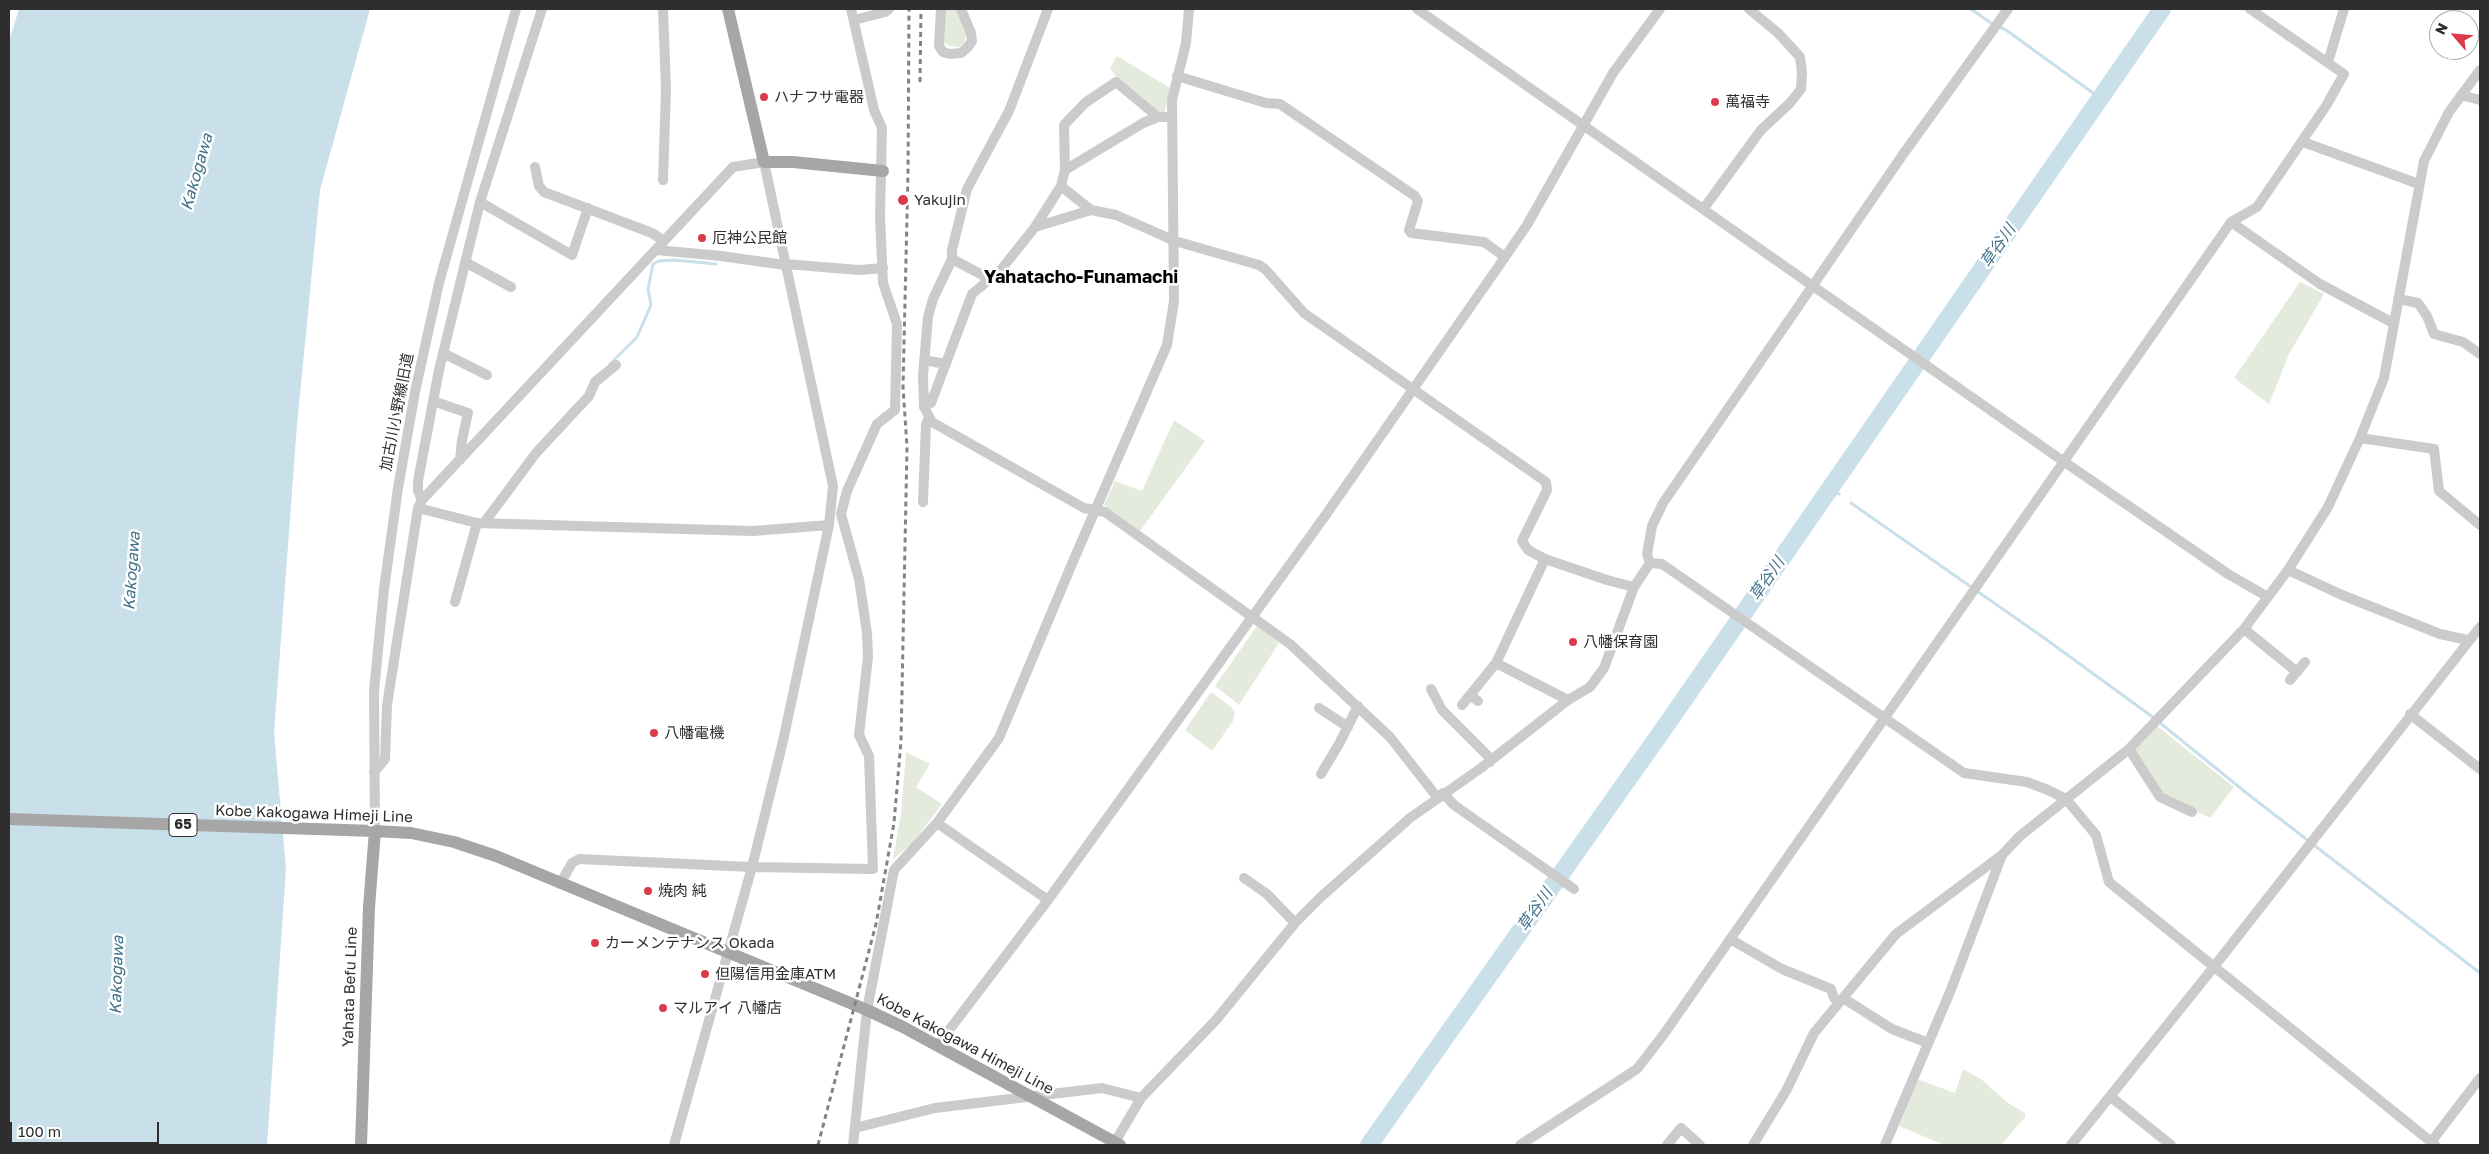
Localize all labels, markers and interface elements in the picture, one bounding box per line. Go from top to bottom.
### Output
north arrow [2429,10,2479,60]
text: N [2431,20,2451,37]
place label: ハナフサ電器 [774,88,864,106]
marker: ハナフサ電器 [758,91,770,103]
place label: 萬福寺 [1725,93,1770,111]
marker: 萬福寺 [1709,96,1721,108]
water label: Kakogawa [177,132,217,212]
place label: Yakujin [914,191,966,209]
marker: Yakujin [896,193,910,207]
water label: 草谷川 [1976,221,2020,271]
place label: 厄神公民館 [712,229,787,247]
marker: 厄神公民館 [696,232,708,244]
district label: Yahatacho-Funamachi [984,266,1178,288]
street label: 加古川小野線旧道 [377,351,417,473]
water label: Kakogawa [120,531,144,611]
water label: 草谷川 [1745,554,1789,604]
place label: 八幡保育園 [1583,633,1658,651]
marker: 八幡保育園 [1567,636,1579,648]
place label: 八幡電機 [664,724,724,742]
marker: 八幡電機 [648,727,660,739]
street label: Kobe Kakogawa Himeji Line [215,802,413,826]
road number: 65 [169,814,197,836]
place label: 焼肉 純 [658,882,707,900]
marker: 焼肉 純 [642,885,654,897]
water label: 草谷川 [1513,885,1557,935]
street label: Yahata Befu Line [339,927,361,1047]
place label: カーメンテナンス Okada [605,934,774,952]
water label: Kakogawa [106,935,128,1015]
marker: カーメンテナンス Okada [589,937,601,949]
place label: 但陽信用金庫ATM [715,965,836,983]
marker: 但陽信用金庫ATM [699,968,711,980]
street label: Kobe Kakogawa Himeji Line [873,990,1057,1098]
place label: マルアイ 八幡店 [673,999,782,1017]
marker: マルアイ 八幡店 [657,1002,669,1014]
scale bar [12,1112,161,1144]
text: 100 m [18,1122,61,1140]

